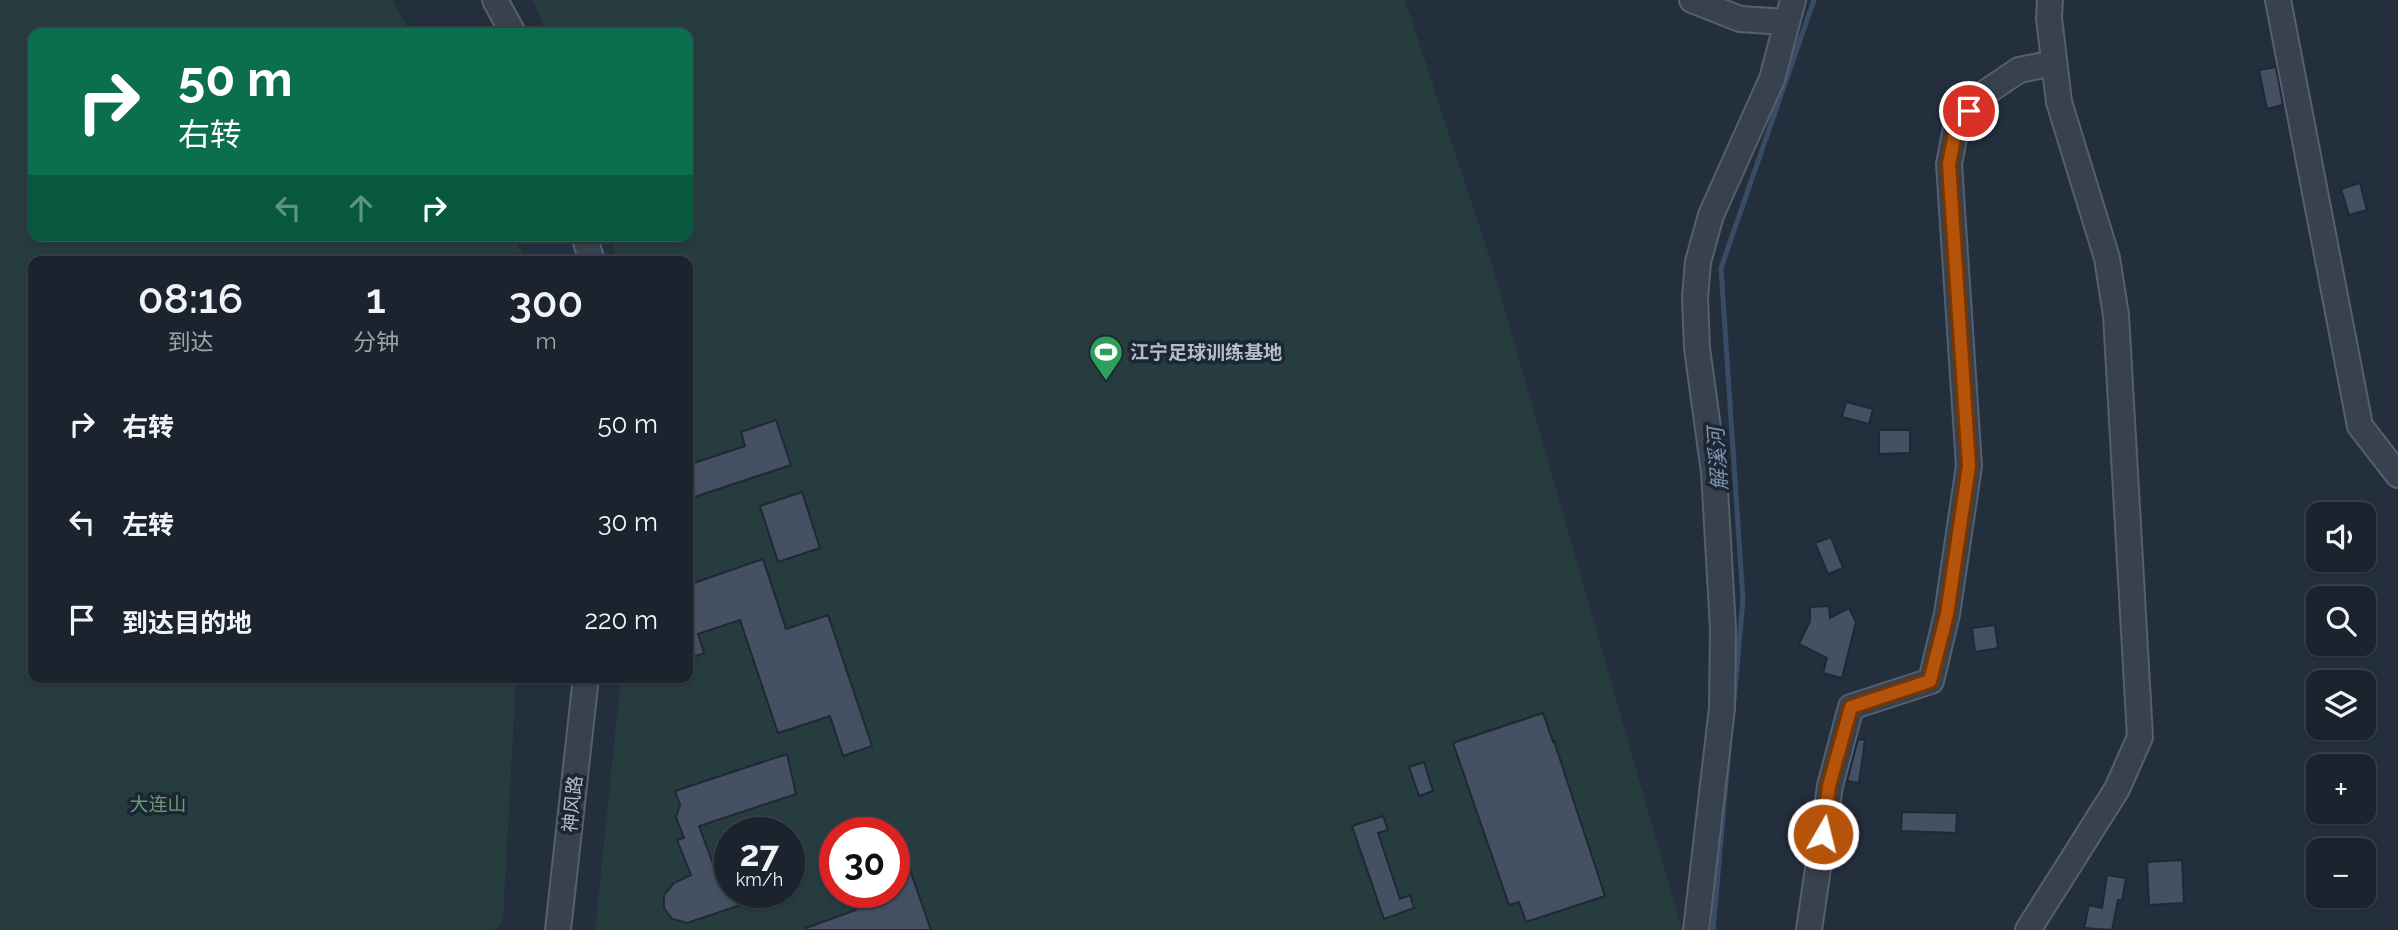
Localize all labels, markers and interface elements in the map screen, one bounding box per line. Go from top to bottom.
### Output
text: 50 m [178,50,293,107]
icon: right [63,56,154,147]
pin [1939,81,1999,141]
icon: arrive [1950,92,1988,130]
text: 右转 [178,116,242,153]
icon: left [269,189,307,227]
icon: ahead [342,189,380,227]
icon: right [415,189,453,227]
text: 08:16 [138,274,243,323]
text: 1 [366,274,386,323]
text: 300 [509,278,583,327]
text: m [535,327,557,354]
text: 到达 [168,328,214,355]
text: 分钟 [353,328,399,355]
sports icon: 江宁足球训练基地 [1087,333,1125,382]
place label: 江宁足球训练基地 [1130,341,1282,363]
icon: right [63,405,101,443]
text: 50 m [597,409,658,439]
text: 右转 [122,412,174,442]
water label: 解溪河 [1703,423,1732,491]
map controls [2306,502,2376,908]
button: sound [2306,502,2376,572]
icon: left [63,503,101,541]
text: 30 m [598,507,658,537]
text: 左转 [122,510,174,540]
button: search [2306,586,2376,656]
icon: arrive [63,601,101,639]
text: 220 m [584,605,658,635]
text: 到达目的地 [122,608,252,638]
button: layers [2306,670,2376,740]
button: + [2306,754,2376,824]
street label: 神风路 [558,774,586,834]
park label: 大连山 [129,793,187,815]
position arrow [1786,797,1860,871]
speed limit sign: 30 [819,817,910,908]
text: 27 [740,833,779,874]
button: − [2306,838,2376,908]
text: km/h [736,869,783,890]

